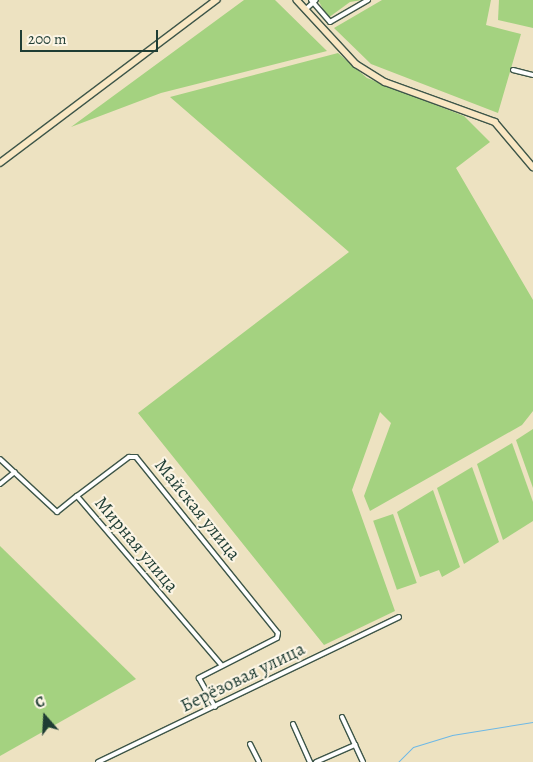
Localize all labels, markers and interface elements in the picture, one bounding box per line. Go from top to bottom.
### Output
scale bar [22,20,160,52]
text: 200 m [28,29,67,49]
street label: Майская улица [149,455,245,565]
street label: Мирная улица [89,492,183,598]
street label: Берёзовая улица [177,638,309,718]
north arrow [20,692,70,742]
text: С [33,692,47,713]

